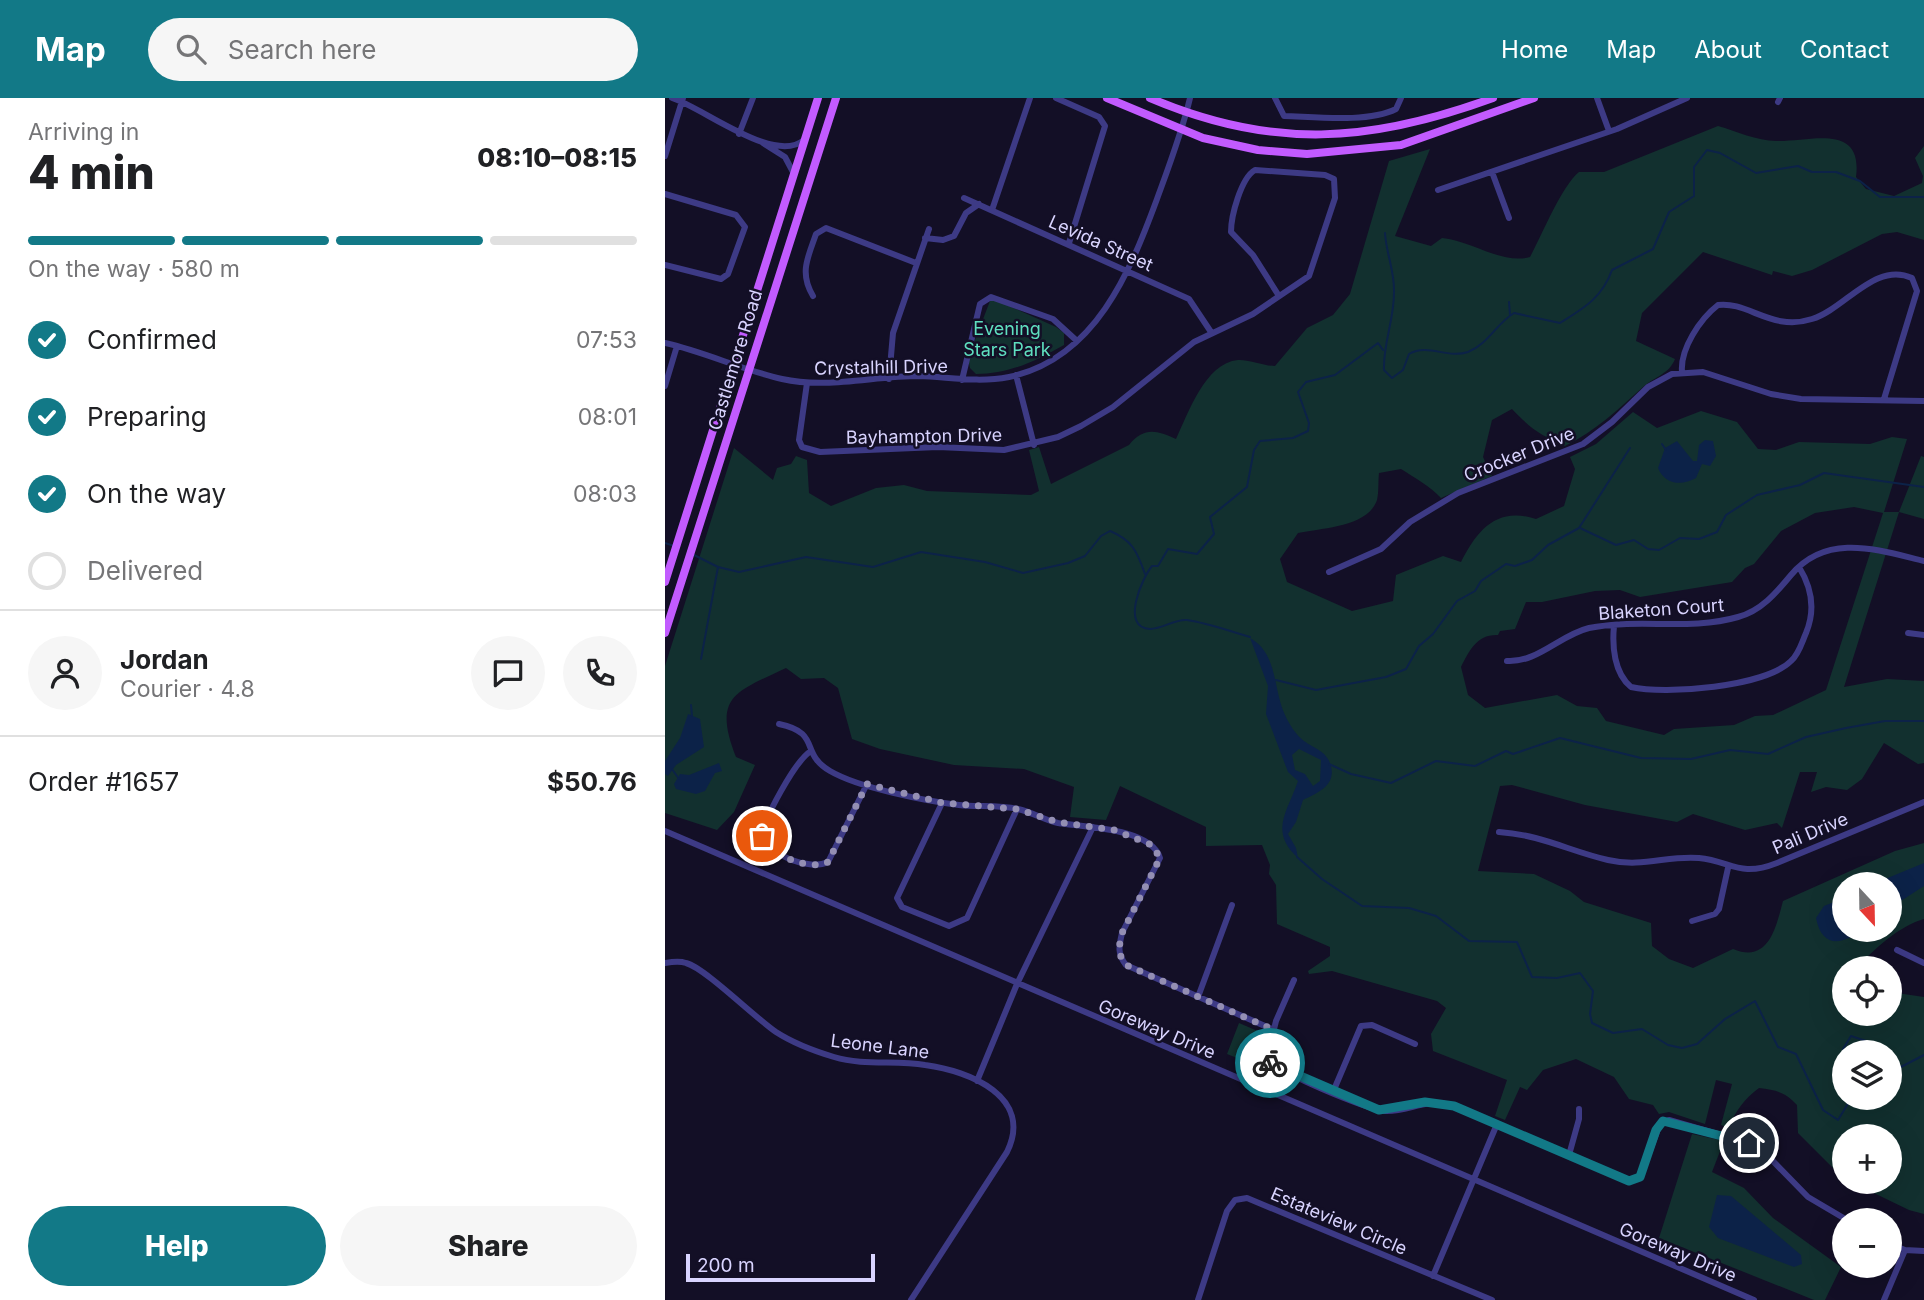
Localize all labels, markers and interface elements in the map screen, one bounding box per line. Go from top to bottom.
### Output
search box [148,18,638,81]
text: Map [35,29,106,69]
icon: search [172,30,210,68]
text: Search here [228,34,376,65]
text: Home [1501,35,1568,64]
text: Map [1606,35,1656,64]
text: About [1694,35,1762,64]
text: Contact [1800,35,1889,64]
text: Arriving in [28,118,139,146]
text: 08:10–08:15 [477,142,637,173]
text: 4 min [28,144,155,200]
street label: Levida Street [1046,211,1156,275]
text: On the way · 580 m [28,255,240,283]
street label: Castlemore Road [704,287,766,433]
park label: Evening Stars Park [963,318,1051,360]
icon: check [28,321,66,359]
text: Confirmed [87,324,217,355]
text: 07:53 [576,326,637,354]
street label: Crystalhill Drive [814,355,948,379]
icon: check [28,398,66,436]
text: Preparing [87,401,207,432]
text: 08:01 [578,403,637,431]
street label: Crocker Drive [1461,422,1577,486]
street label: Bayhampton Drive [846,424,1002,448]
icon: check [28,475,66,513]
text: On the way [87,478,226,509]
text: 08:03 [573,480,637,508]
text: Delivered [87,555,203,586]
street label: Blaketon Court [1597,594,1725,624]
button: person [28,636,102,710]
button: chat [471,636,545,710]
button: phone [563,636,637,710]
text: Jordan [120,644,209,675]
text: Courier · 4.8 [120,675,255,703]
text: Order #1657 [28,766,179,797]
text: $50.76 [547,766,637,797]
pin [732,806,792,866]
street label: Pali Drive [1769,808,1851,858]
icon: bag [743,817,781,855]
north arrow [1832,872,1902,942]
map controls [1832,872,1902,1278]
button: locate [1832,956,1902,1026]
street label: Goreway Drive [1095,995,1219,1063]
courier [1235,1028,1305,1098]
street label: Leone Lane [830,1030,930,1062]
button: layers [1832,1040,1902,1110]
icon: bike [1251,1044,1289,1082]
pin [1719,1113,1779,1173]
icon: home [1730,1124,1768,1162]
button: + [1832,1124,1902,1194]
street label: Estateview Circle [1268,1183,1410,1259]
button: Help [28,1206,326,1286]
button: Share [340,1206,637,1286]
button: − [1832,1208,1902,1278]
street label: Goreway Drive [1616,1218,1740,1286]
scale bar [686,1251,875,1283]
text: 200 m [697,1254,755,1277]

